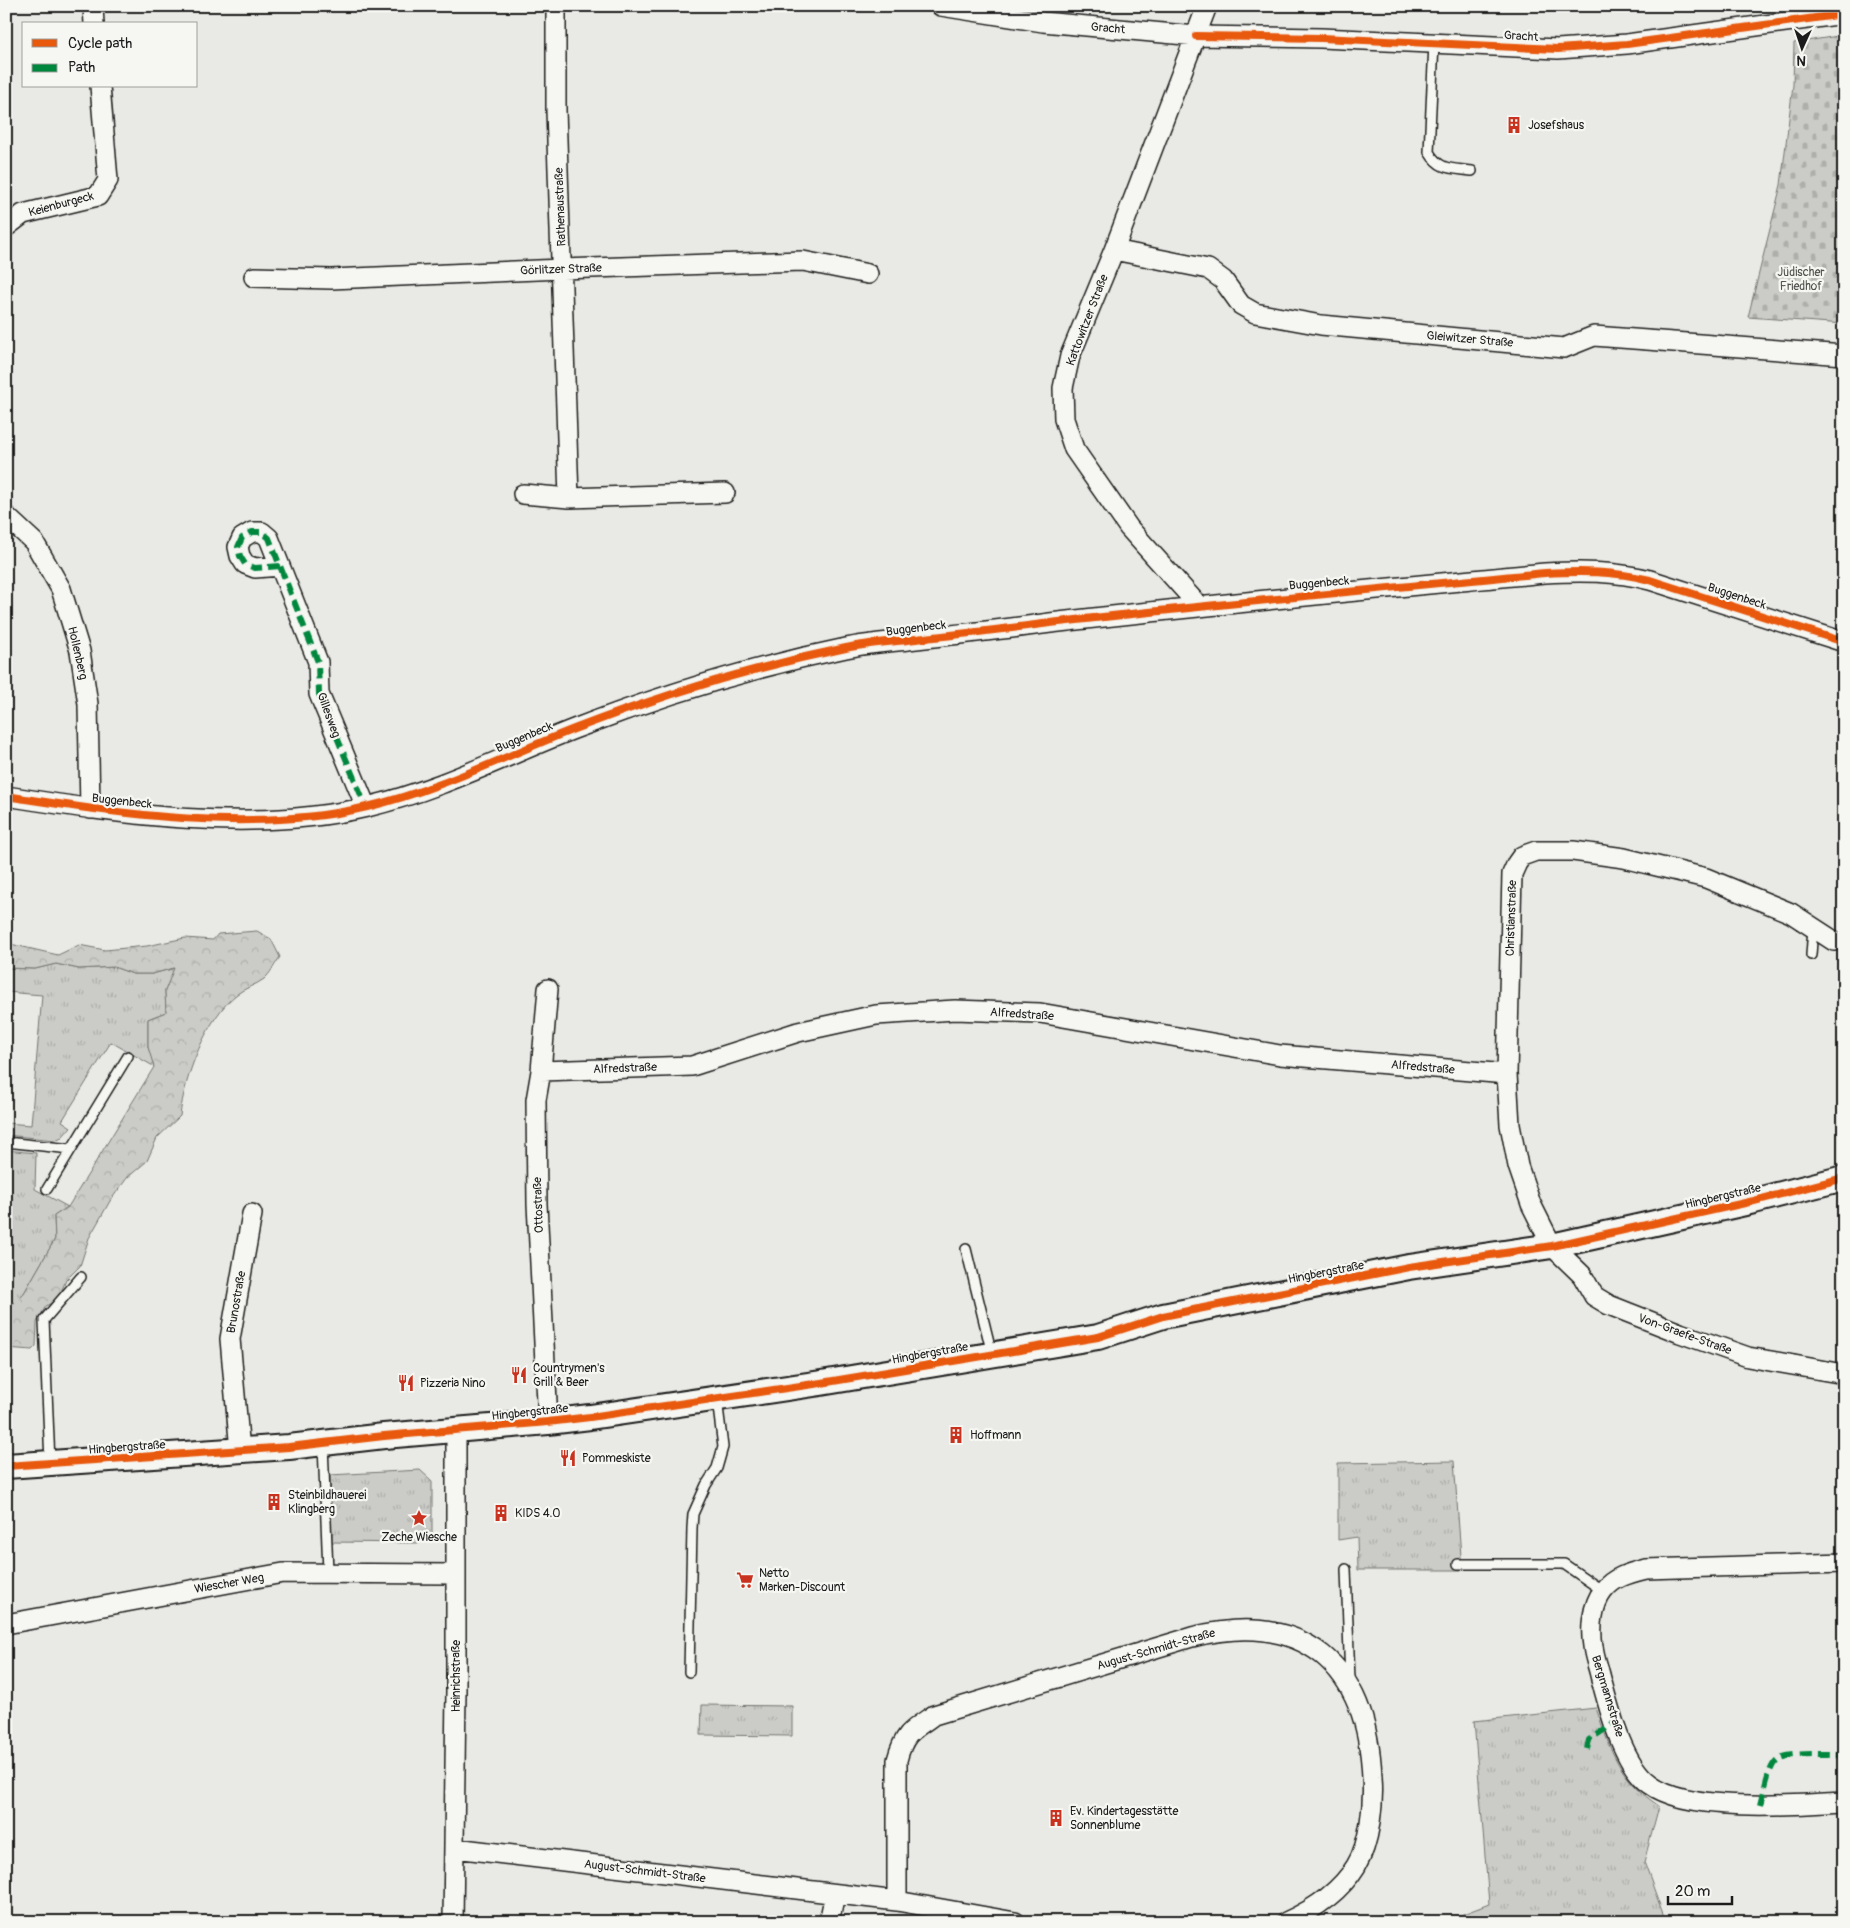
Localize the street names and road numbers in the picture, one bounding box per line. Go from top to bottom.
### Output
street label: Gracht [1090,20,1126,37]
street label: Gracht [1503,28,1539,45]
street label: Rathenaustraße [552,167,569,247]
street label: Keienburgeck [27,189,95,220]
street label: Görlitzer Straße [520,261,602,278]
street label: Kattowitzer Straße [1063,272,1112,368]
street label: Gleiwitzer Straße [1426,328,1514,351]
street label: Buggenbeck [1288,573,1350,594]
street label: Buggenbeck [1706,580,1768,613]
street label: Buggenbeck [885,617,947,640]
street label: Hollenberg [64,625,91,681]
street label: Gillesweg [313,690,344,740]
street label: Buggenbeck [494,719,555,756]
street label: Buggenbeck [91,791,153,812]
street label: Christianstraße [1503,880,1520,956]
street label: Alfredstraße [990,1005,1054,1024]
street label: Alfredstraße [1390,1057,1456,1078]
street label: Alfredstraße [593,1060,657,1077]
street label: Ottostraße [530,1177,547,1233]
street label: Hingbergstraße [1684,1180,1762,1212]
street label: Hingbergstraße [1287,1258,1365,1287]
street label: Brunostraße [224,1270,249,1334]
street label: Von-Graefe-Straße [1636,1311,1734,1358]
street label: Hingbergstraße [891,1339,969,1368]
street label: Hingbergstraße [491,1401,569,1424]
street label: Hingbergstraße [88,1437,166,1458]
street label: Wiescher Weg [193,1570,265,1597]
street label: August-Schmidt-Straße [1095,1625,1217,1674]
street label: Heinrichstraße [449,1640,464,1712]
street label: Bergmannstraße [1588,1653,1627,1739]
street label: August-Schmidt-Straße [583,1857,707,1886]

